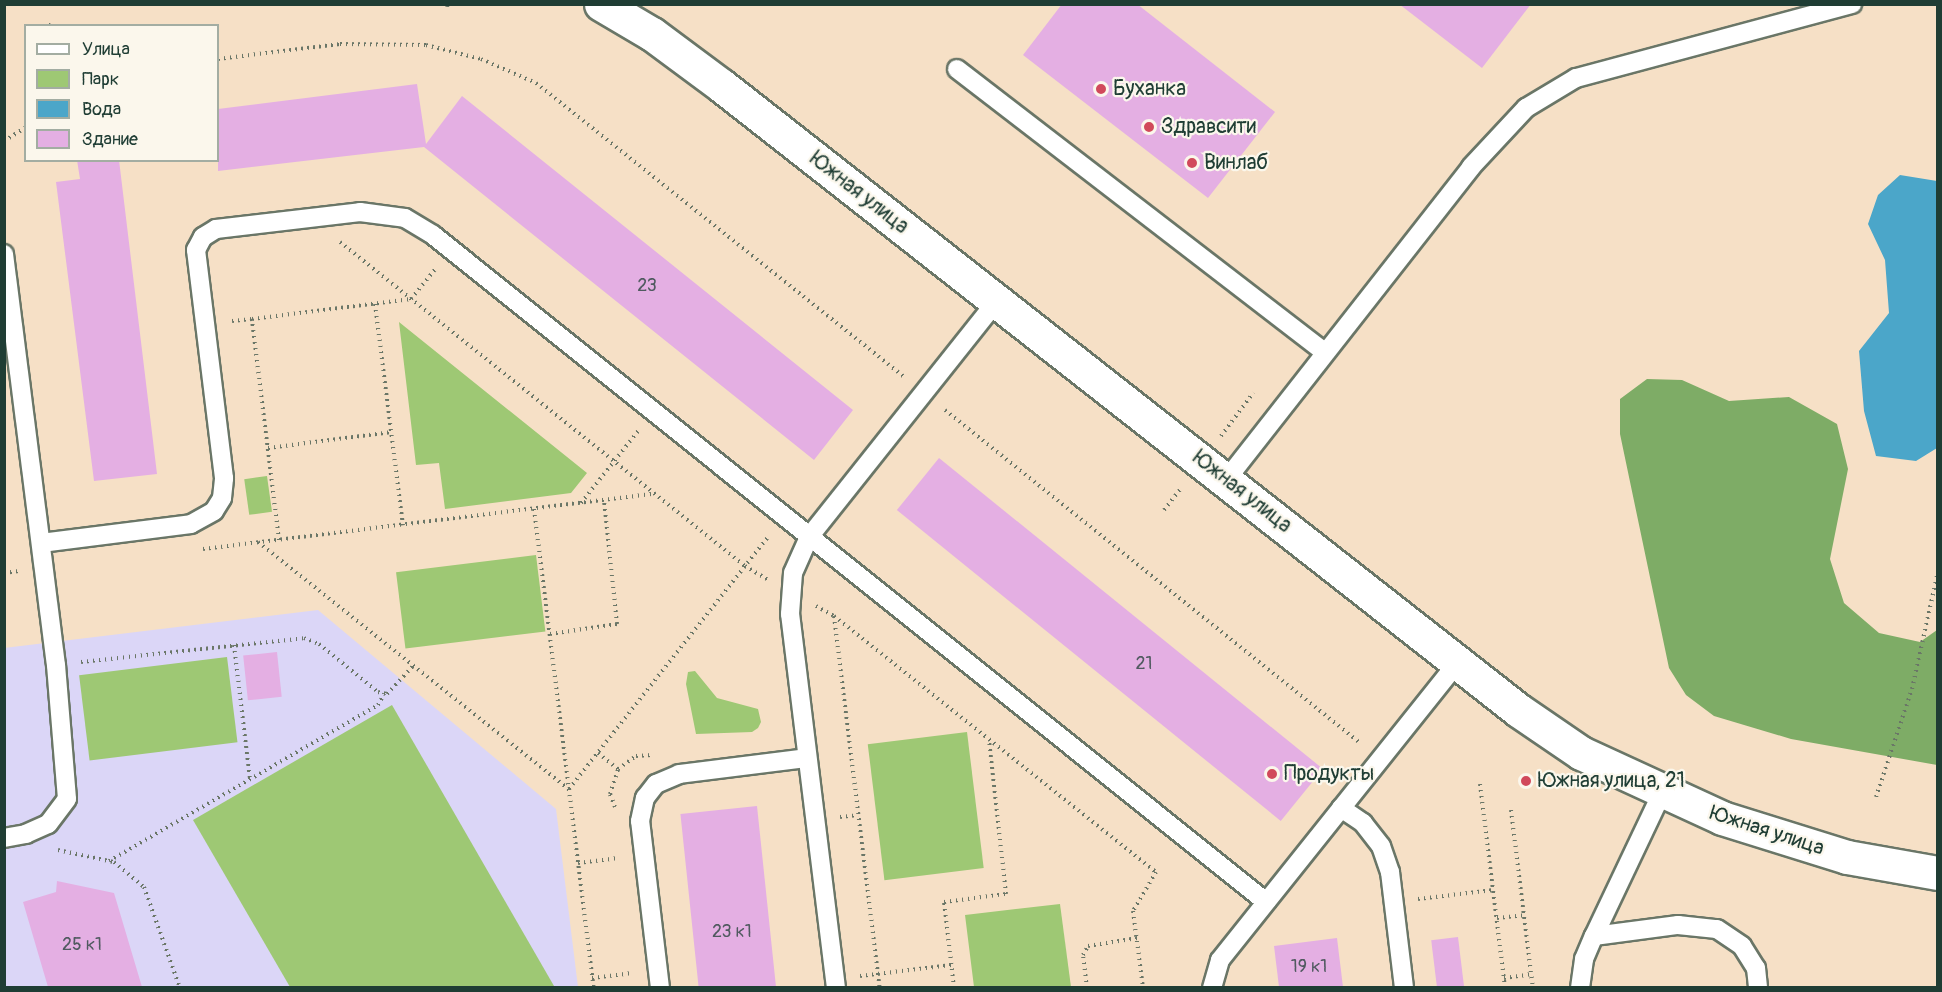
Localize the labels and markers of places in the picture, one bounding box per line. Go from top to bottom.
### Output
place label: Буханка [1113,76,1186,102]
marker: Буханка [1094,82,1108,96]
place label: Здравсити [1161,114,1256,140]
marker: Здравсити [1142,120,1156,134]
place label: Винлаб [1204,150,1268,176]
marker: Винлаб [1185,156,1199,170]
place label: Продукты [1284,761,1374,787]
marker: Продукты [1265,767,1279,781]
place label: Южная улица, 21 [1538,768,1685,794]
marker: Южная улица, 21 [1519,774,1533,788]

